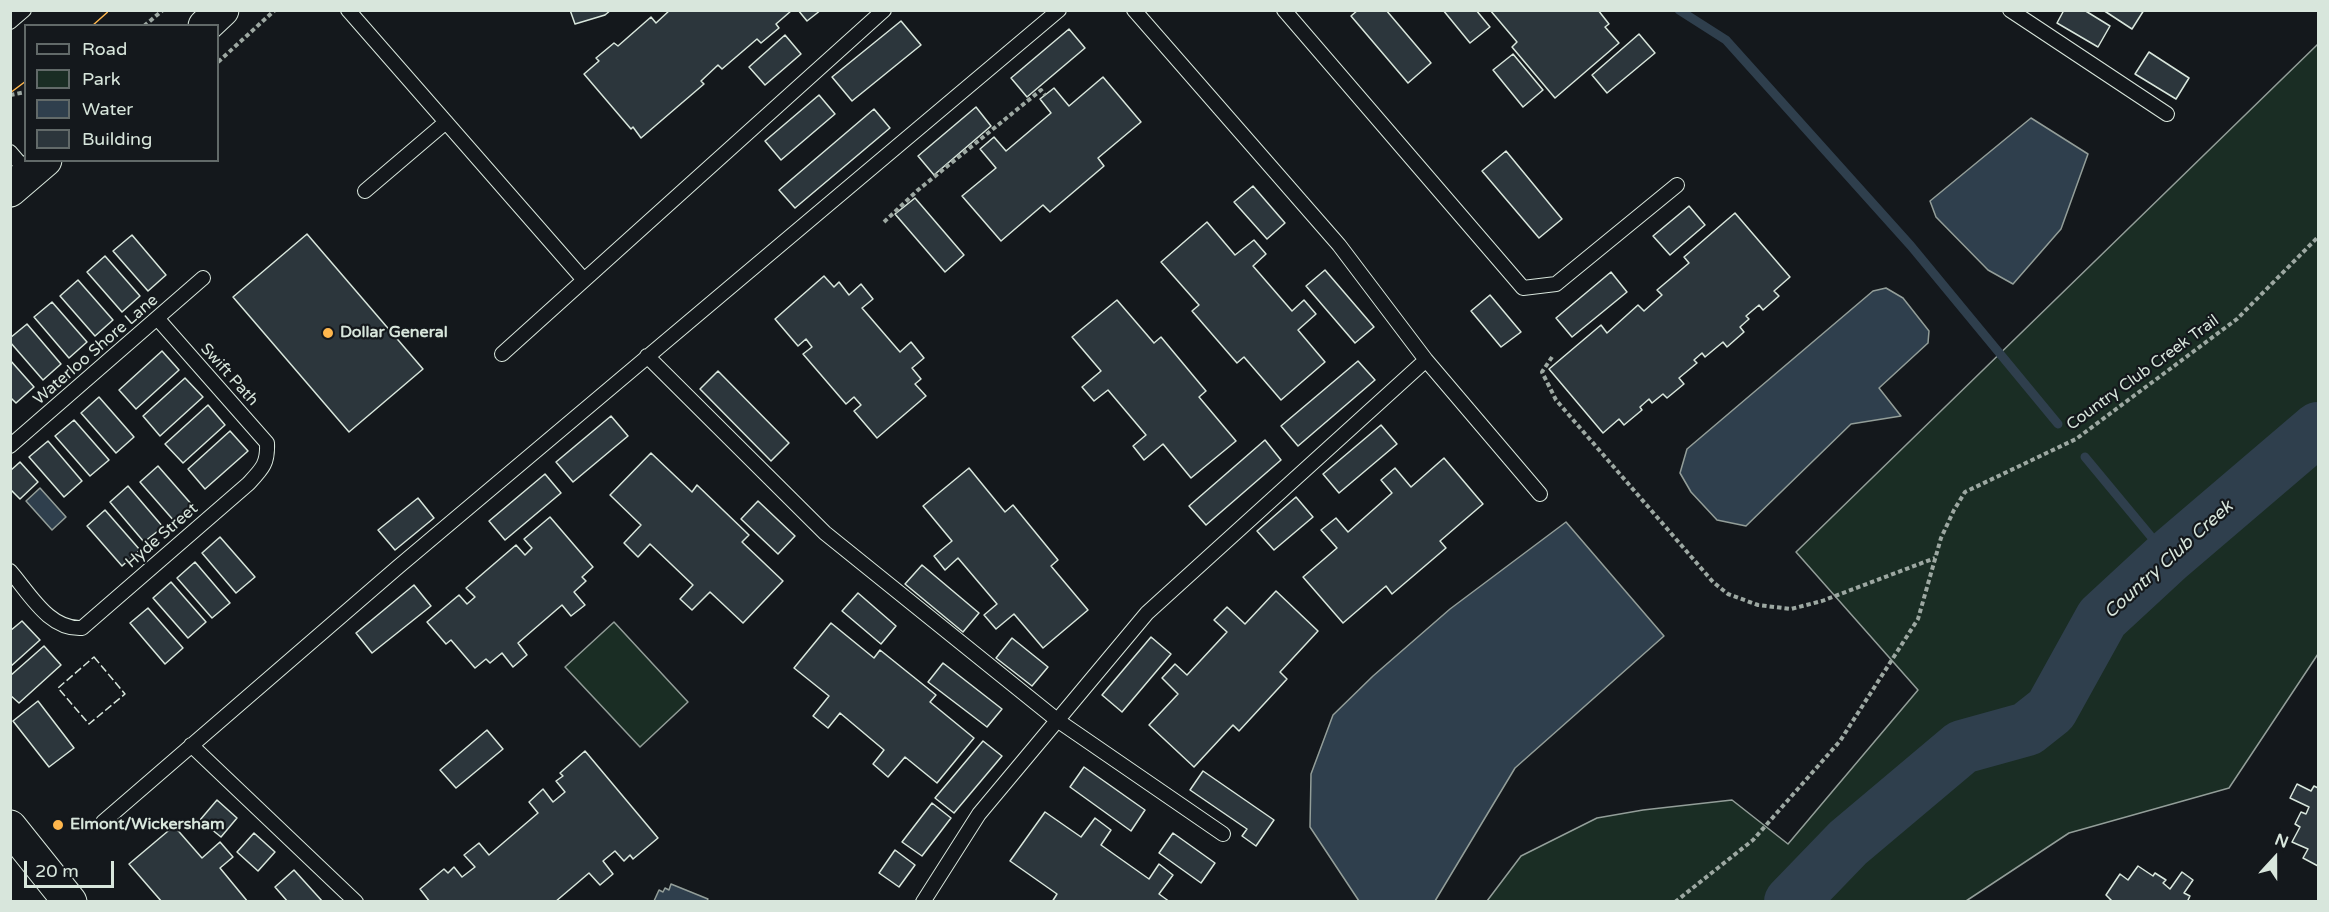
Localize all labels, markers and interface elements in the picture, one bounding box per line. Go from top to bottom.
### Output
legend [24,24,219,162]
text: Road [82,38,127,60]
text: Park [82,68,120,90]
text: Water [82,98,133,120]
text: Building [82,128,152,150]
street label: Waterloo Shore Lane [30,291,162,409]
street label: Country Club Creek Trail [2063,311,2223,435]
place label: Dollar General [340,323,448,343]
marker: Dollar General [321,326,335,340]
street label: Swift Path [196,340,262,410]
water label: Country Club Creek [2100,496,2238,624]
street label: Hyde Street [122,499,202,573]
place label: Elmont/Wickersham [70,815,225,835]
marker: Elmont/Wickersham [51,818,65,832]
north arrow [2245,828,2305,888]
text: N [2272,830,2291,853]
scale bar [27,849,117,887]
text: 20 m [35,860,79,882]

